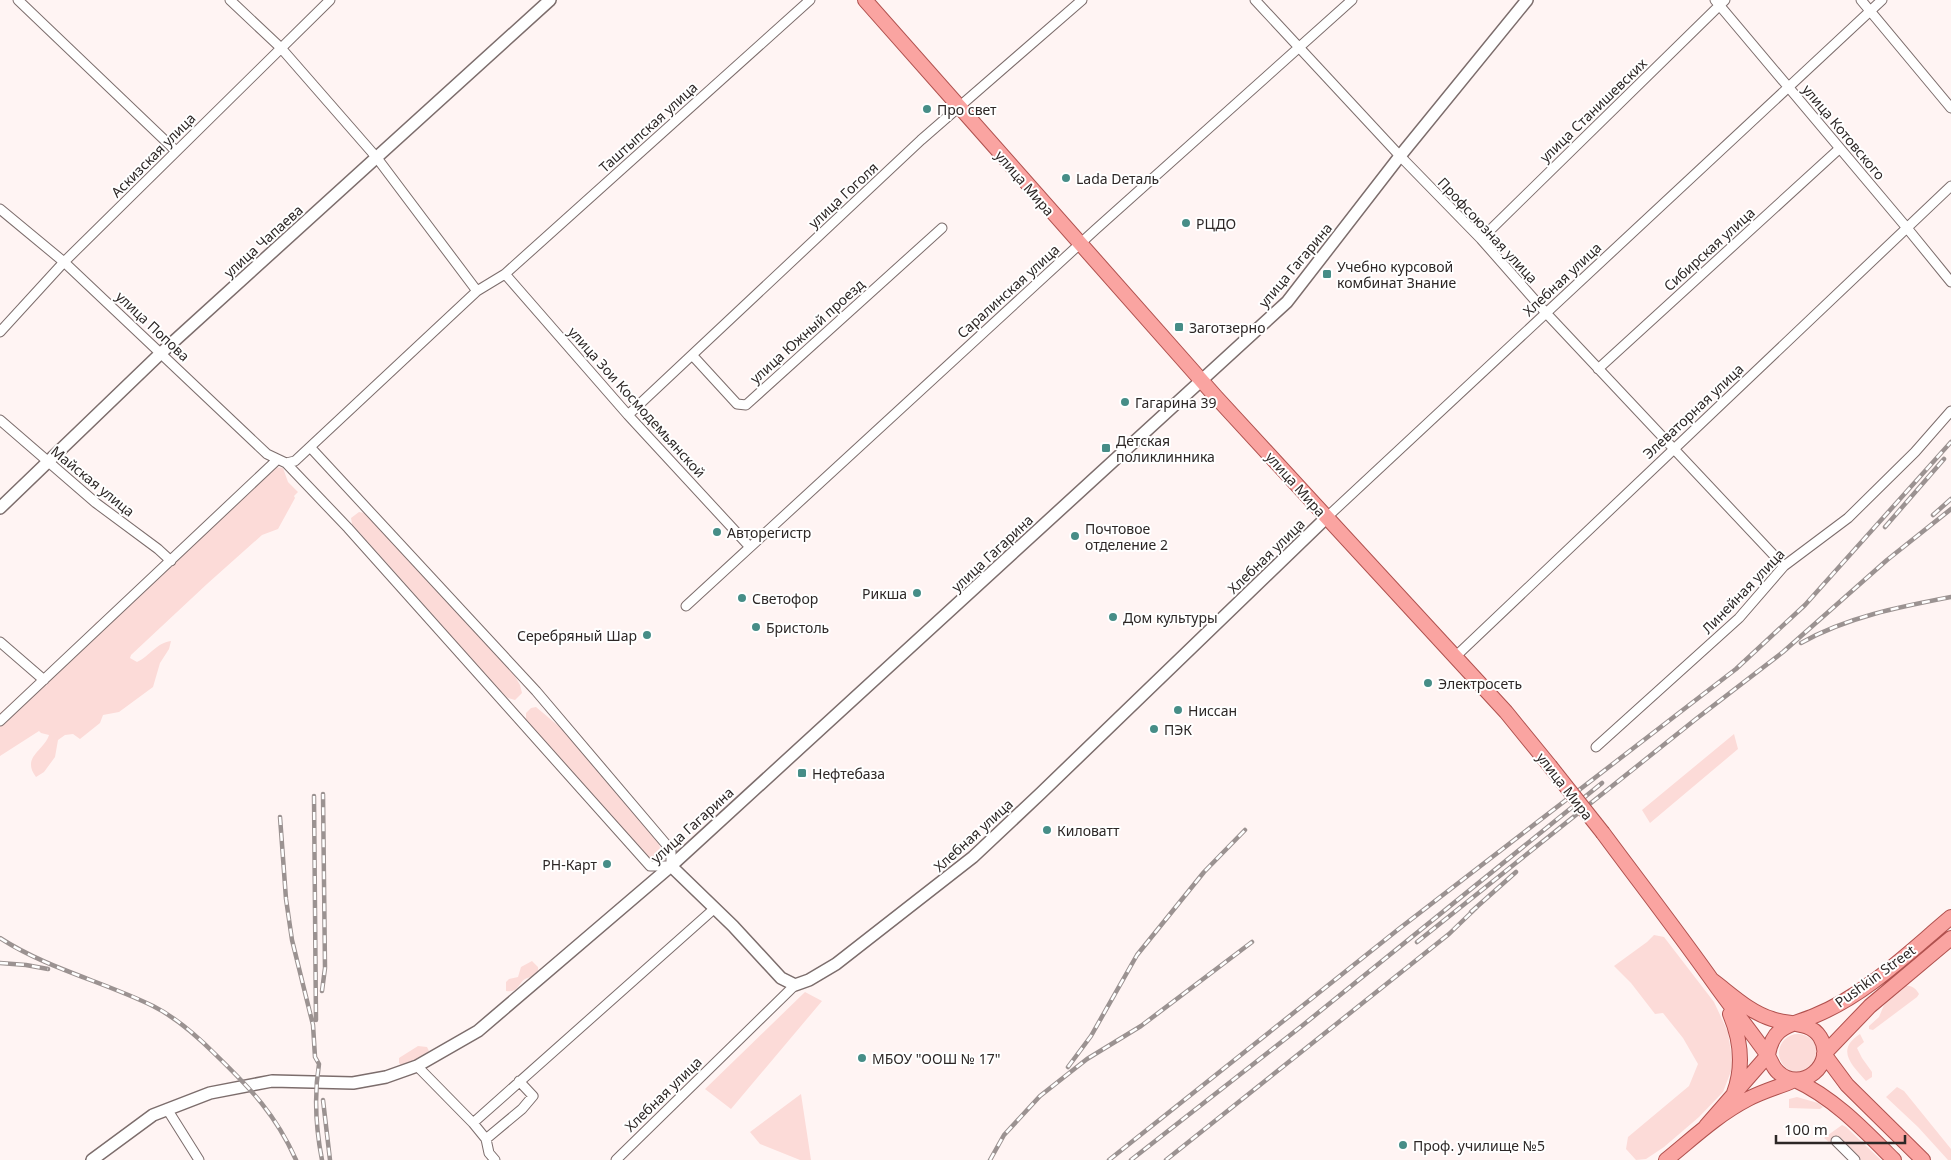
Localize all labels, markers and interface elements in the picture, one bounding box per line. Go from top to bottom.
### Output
street label: улица Станишевских [1535,53,1651,166]
street label: Таштыпская улица [595,78,701,176]
street label: улица Котовского [1798,80,1890,184]
place label: Про свет [937,100,997,119]
marker: Про свет [921,103,933,115]
street label: Аскизская улица [107,109,199,201]
street label: улица Мира [991,146,1059,220]
street label: улица Гоголя [804,158,882,232]
place label: Lada Dеталь [1076,169,1159,188]
marker: Lada Dеталь [1060,172,1072,184]
street label: Профсоюзная улица [1434,173,1542,287]
street label: улица Чапаева [219,200,307,282]
street label: Сибирская улица [1659,203,1759,295]
place label: РЦДО [1196,214,1236,233]
marker: РЦДО [1180,217,1192,229]
street label: улица Гагарина [1254,219,1336,311]
street label: Хлебная улица [1519,238,1605,320]
street label: Саралинская улица [953,240,1063,342]
place label: Учебно курсовой комбинат Знание [1337,257,1456,292]
marker: Учебно курсовой комбинат Знание [1321,268,1333,280]
street label: улица Южный проезд [746,274,869,387]
street label: улица Попова [112,287,194,365]
place label: Заготзерно [1189,318,1266,337]
marker: Заготзерно [1173,321,1185,333]
street label: улица Зои Космодемьянской [564,323,710,481]
street label: Элеваторная улица [1638,359,1748,463]
place label: Гагарина 39 [1135,393,1217,412]
marker: Гагарина 39 [1119,396,1131,408]
place label: Детская поликлинника [1116,431,1215,466]
street label: Майская улица [47,441,139,521]
marker: Детская поликлинника [1100,442,1112,454]
street label: улица Мира [1262,448,1330,520]
street label: улица Гагарина [947,510,1037,596]
street label: Хлебная улица [1223,514,1309,598]
place label: Почтовое отделение 2 [1085,519,1168,554]
place label: Авторегистр [727,523,811,542]
marker: Авторегистр [711,526,723,538]
marker: Почтовое отделение 2 [1069,530,1081,542]
street label: Линейная улица [1698,544,1788,638]
place label: Рикша [862,584,907,603]
marker: Рикша [911,587,923,599]
place label: Светофор [752,589,818,608]
marker: Светофор [736,592,748,604]
place label: Дом культуры [1123,608,1218,627]
marker: Дом культуры [1107,611,1119,623]
place label: Бристоль [766,618,829,637]
marker: Бристоль [750,621,762,633]
place label: Серебряный Шар [517,626,637,645]
marker: Серебряный Шар [641,629,653,641]
place label: Электросеть [1438,674,1522,693]
marker: Электросеть [1422,677,1434,689]
place label: Ниссан [1188,701,1237,720]
marker: Ниссан [1172,704,1184,716]
place label: ПЭК [1164,720,1192,739]
marker: ПЭК [1148,723,1160,735]
street label: улица Мира [1533,748,1597,824]
place label: Нефтебаза [812,764,885,783]
marker: Нефтебаза [796,767,808,779]
street label: улица Гагарина [647,783,737,867]
street label: Хлебная улица [929,794,1017,876]
place label: Киловатт [1057,821,1120,840]
marker: Киловатт [1041,824,1053,836]
place label: РН-Карт [542,855,597,874]
marker: РН-Карт [601,858,613,870]
street label: Pushkin Street [1831,940,1919,1012]
place label: МБОУ "ООШ № 17" [872,1049,1000,1068]
street label: Хлебная улица [620,1052,706,1136]
marker: МБОУ "ООШ № 17" [856,1052,868,1064]
scale bar [1776,1112,1905,1144]
text: 100 m [1784,1119,1828,1139]
place label: Проф. училище №5 [1413,1136,1545,1155]
marker: Проф. училище №5 [1397,1139,1409,1151]

